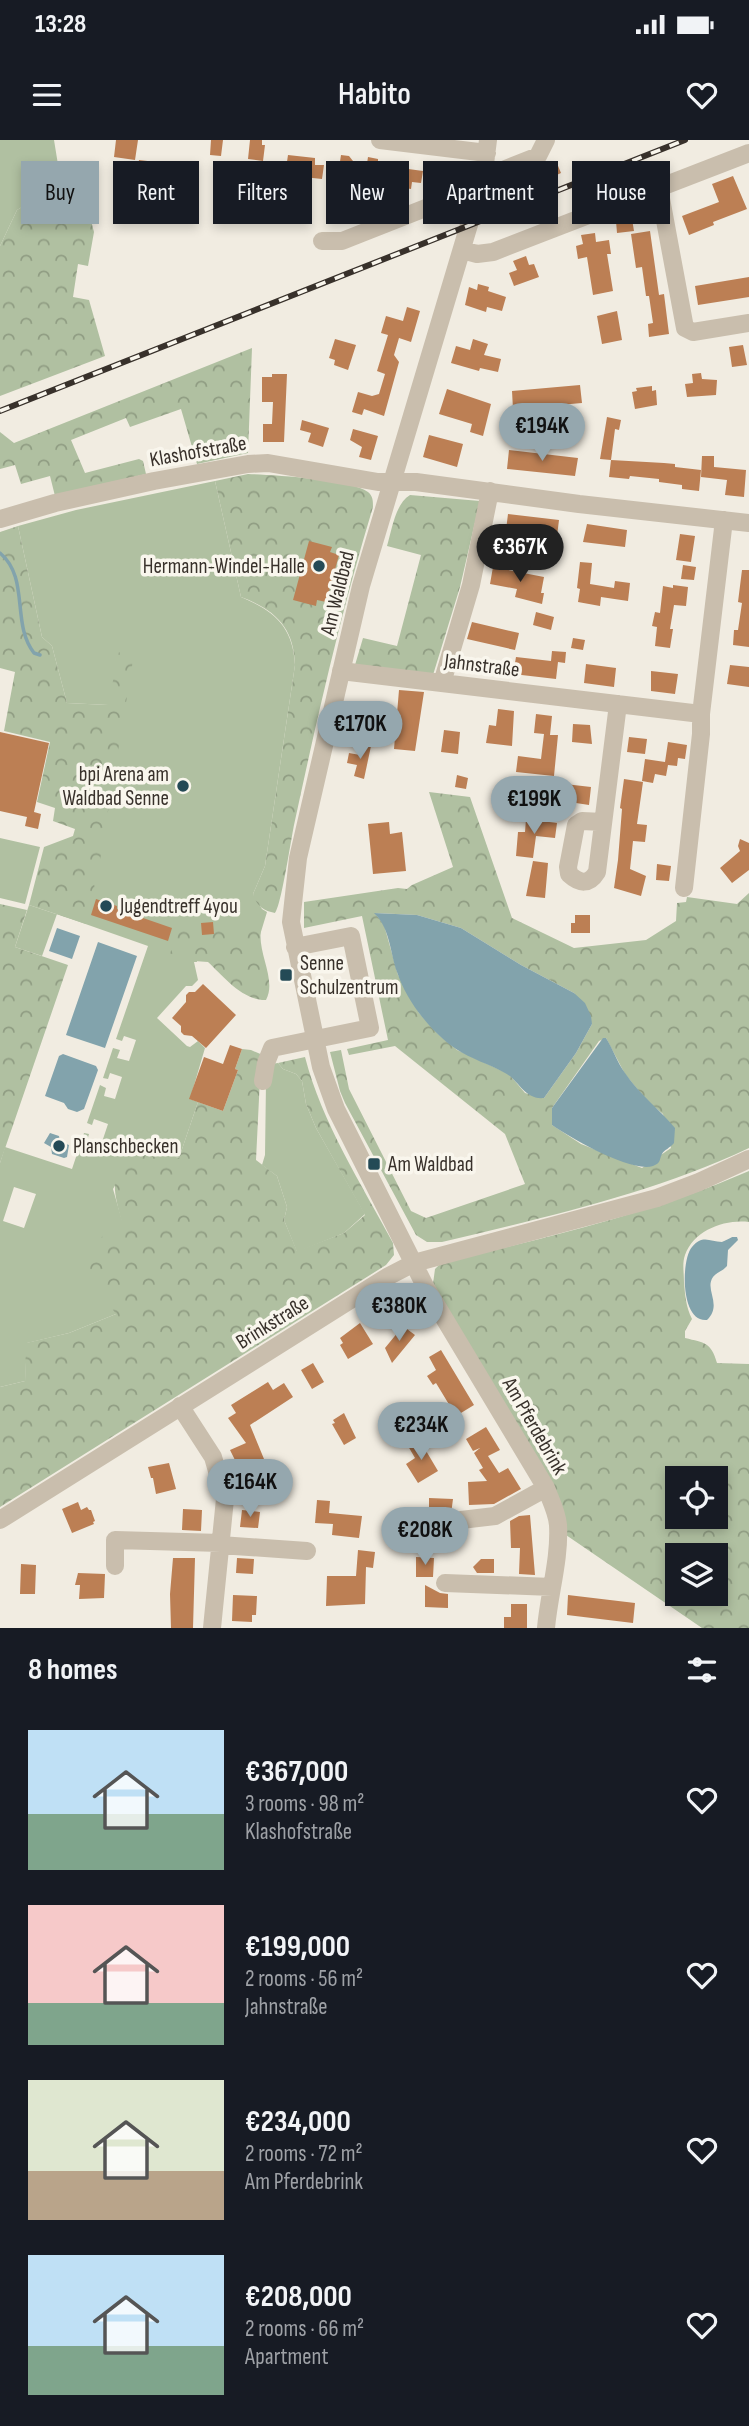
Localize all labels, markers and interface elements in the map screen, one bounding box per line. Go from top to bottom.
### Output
text: 13:28 [35,9,86,40]
text: Habito [338,75,411,114]
icon: menu [28,76,66,114]
icon: heart [683,76,721,114]
chip: Buy [21,161,99,224]
chip: Rent [113,161,199,224]
chip: Filters [213,161,312,224]
chip: New [326,161,409,224]
chip: Apartment [423,161,558,224]
chip: House [572,161,670,224]
pin: €194K [493,404,591,463]
text: €194K [515,412,569,440]
street label: Klashofstraße [148,431,248,472]
pin: €367K [471,524,569,584]
text: €367K [493,533,547,561]
street label: Am Waldbad [315,549,360,639]
place label: Hermann-Windel-Halle [143,554,305,579]
marker: Hermann-Windel-Halle [311,558,327,574]
street label: Jahnstraße [442,648,521,682]
pin: €170K [311,702,409,761]
text: €170K [333,710,387,738]
place label: bpi Arena am Waldbad Senne [62,762,169,811]
pin: €199K [485,776,583,836]
marker: bpi Arena am Waldbad Senne [175,778,191,794]
text: €199K [507,785,561,813]
place label: Jugendtreff 4you [119,894,238,919]
marker: Jugendtreff 4you [98,898,114,914]
place label: Senne Schulzentrum [300,951,399,1000]
marker: Senne Schulzentrum [278,967,294,983]
place label: Planschbecken [73,1134,178,1159]
marker: Planschbecken [51,1138,67,1154]
place label: Am Waldbad [387,1152,474,1177]
marker: Am Waldbad [366,1156,382,1172]
pin: €380K [350,1284,448,1343]
street label: Brinkstraße [231,1290,313,1354]
text: €380K [371,1292,427,1320]
street label: Am Pferdebrink [496,1372,572,1479]
pin: €234K [372,1402,470,1462]
text: €234K [394,1411,448,1439]
pin: €164K [201,1460,299,1519]
map controls [665,1466,728,1606]
button: locate [665,1466,728,1529]
text: €164K [223,1468,277,1496]
pin: €208K [376,1508,474,1567]
text: €208K [397,1516,453,1544]
button: layers [665,1543,728,1606]
icon: filters [683,1651,721,1689]
text: 8 homes [28,1652,117,1688]
text: €367,000 [245,1754,348,1790]
icon: home [84,1758,168,1842]
icon: heart [683,1781,721,1819]
text: 3 rooms · 98 m² [245,1790,364,1818]
text: Klashofstraße [245,1818,352,1846]
text: €199,000 [245,1929,350,1965]
icon: home [84,1933,168,2017]
icon: heart [683,1956,721,1994]
text: 2 rooms · 56 m² [245,1965,363,1993]
text: Jahnstraße [245,1993,328,2021]
text: €234,000 [245,2104,351,2140]
icon: home [84,2108,168,2192]
icon: heart [683,2131,721,2169]
text: 2 rooms · 72 m² [245,2140,363,2168]
text: Am Pferdebrink [245,2168,363,2196]
text: €208,000 [245,2279,352,2315]
icon: home [84,2283,168,2367]
icon: heart [683,2306,721,2344]
text: 2 rooms · 66 m² [245,2315,364,2343]
text: Apartment [245,2343,329,2371]

